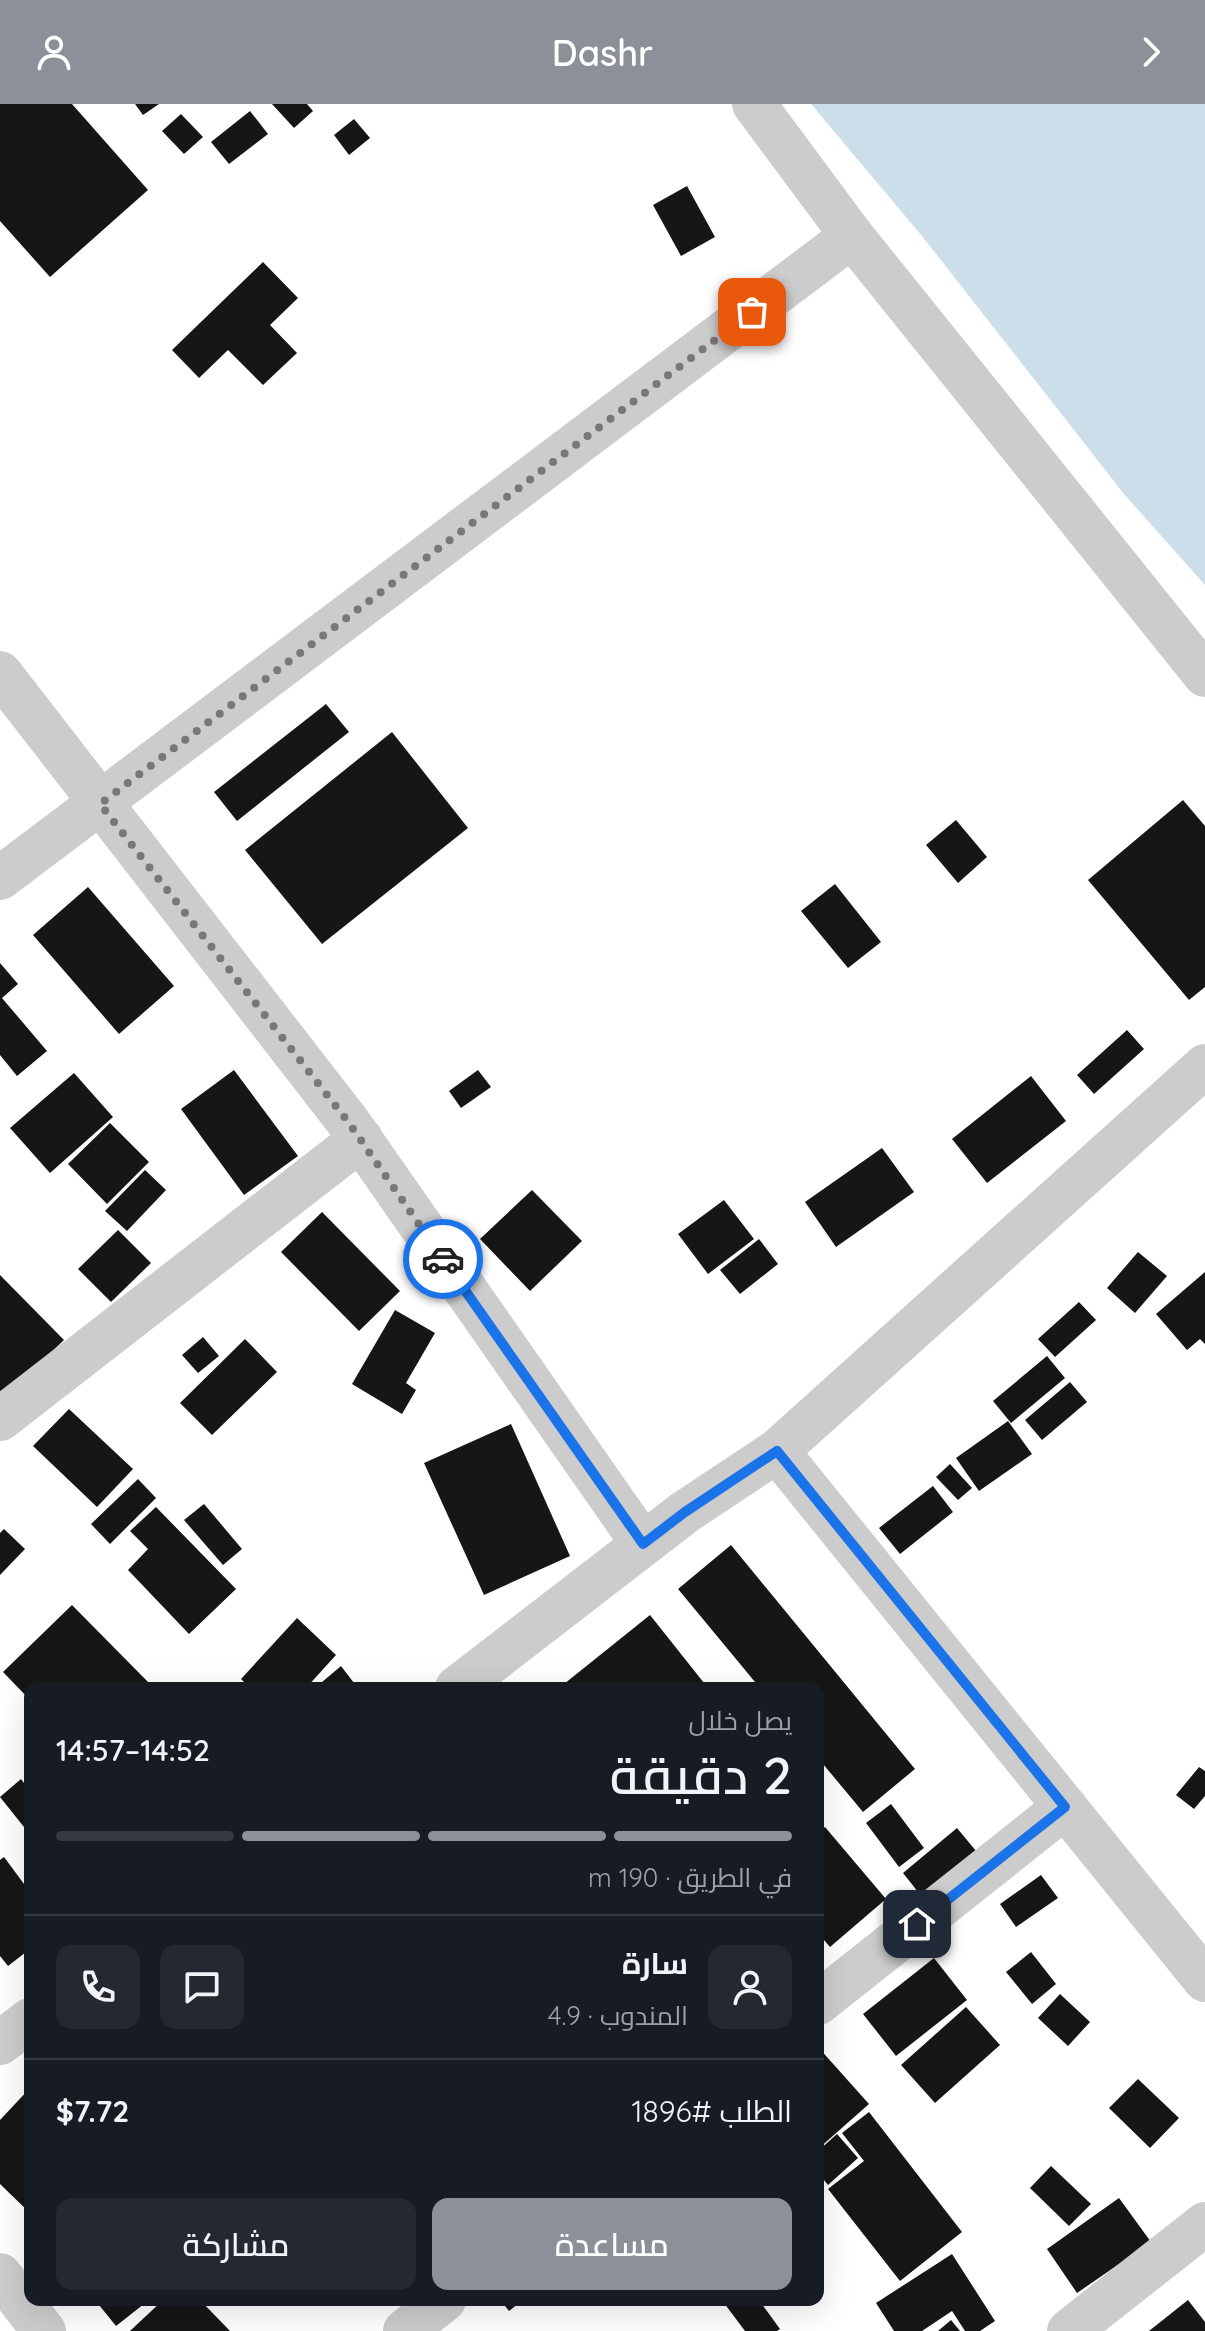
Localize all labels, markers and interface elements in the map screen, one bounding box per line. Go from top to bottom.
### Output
icon: person [32,30,76,74]
text: Dashr [552,30,653,75]
icon: forward [1129,30,1173,74]
pin [718,278,786,346]
icon: bag [730,290,774,334]
courier [403,1219,483,1299]
icon: car [421,1237,465,1281]
text: يصل خلال [688,1704,792,1737]
text: 14:52–14:57 [56,1731,210,1769]
text: 2 دقيقة [610,1742,792,1807]
text: في الطريق · 190 m [588,1861,792,1894]
pin [883,1890,951,1958]
icon: home [895,1902,939,1946]
text: سارة [622,1944,688,1982]
button: phone [56,1945,140,2029]
button: chat [160,1945,244,2029]
button: person [708,1945,792,2029]
text: المندوب · 4.9 [548,1999,688,2032]
text: $7.72 [56,2092,129,2130]
text: الطلب #1896 [631,2092,792,2130]
button: مشاركة [56,2198,416,2290]
button: مساعدة [432,2198,792,2290]

